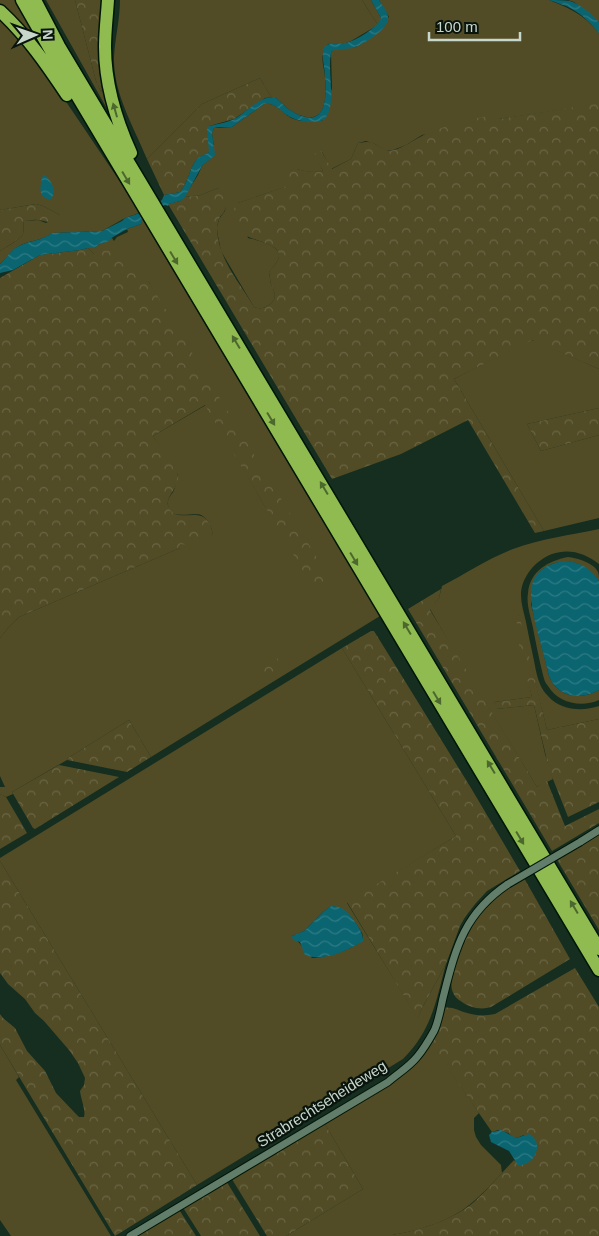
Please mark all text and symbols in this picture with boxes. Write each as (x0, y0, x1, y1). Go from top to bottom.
north arrow (10, 10, 60, 60)
scale bar (429, 10, 520, 42)
text: 100 m (436, 18, 478, 35)
text: N (40, 29, 56, 40)
one-way arrow (110, 102, 118, 117)
one-way arrow (122, 171, 131, 184)
one-way arrow (169, 251, 178, 264)
one-way arrow (232, 335, 241, 348)
one-way arrow (266, 413, 275, 426)
one-way arrow (319, 482, 328, 495)
one-way arrow (350, 552, 359, 565)
one-way arrow (403, 621, 412, 634)
one-way arrow (433, 692, 442, 705)
one-way arrow (486, 761, 495, 774)
one-way arrow (516, 831, 525, 844)
one-way arrow (570, 899, 578, 914)
street label: Strabrechtseheideweg (254, 1057, 390, 1150)

